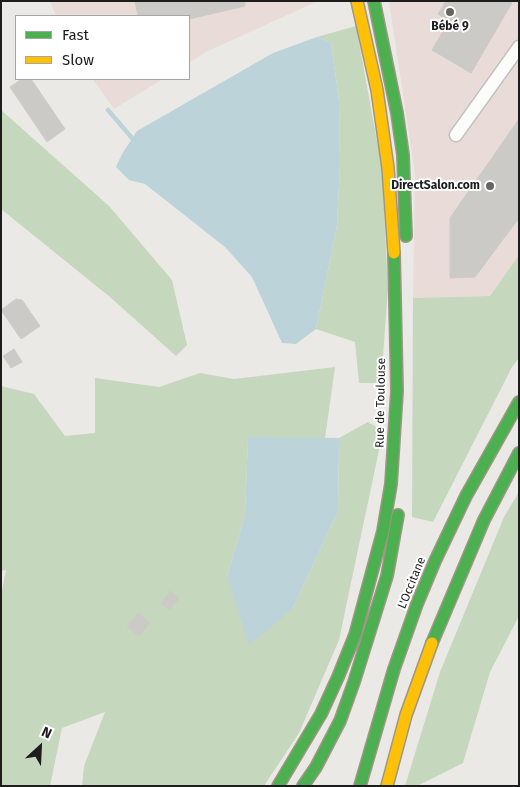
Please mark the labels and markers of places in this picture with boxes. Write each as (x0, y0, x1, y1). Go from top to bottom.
marker: Bébé 9 (444, 6, 456, 18)
place label: Bébé 9 (431, 20, 469, 34)
place label: DirectSalon.com (391, 179, 480, 193)
marker: DirectSalon.com (484, 180, 496, 192)

